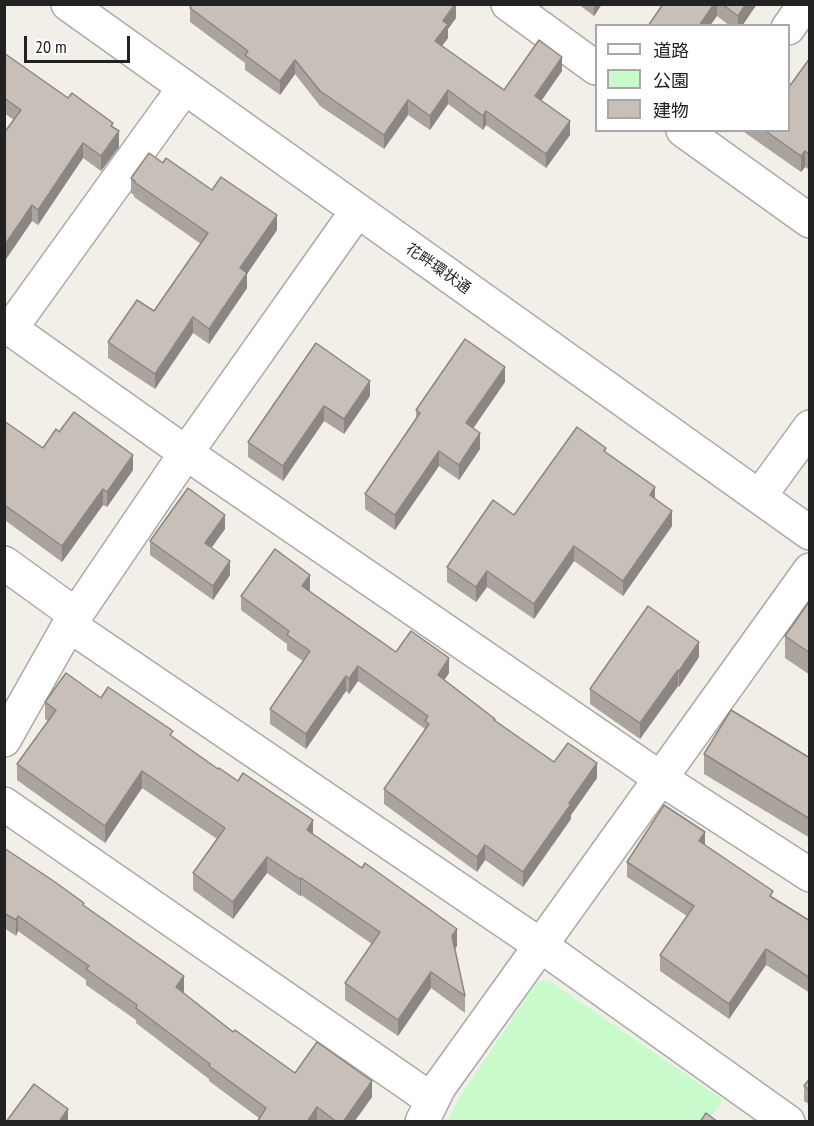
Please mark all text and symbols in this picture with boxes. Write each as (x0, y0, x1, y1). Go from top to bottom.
scale bar (27, 24, 134, 62)
legend (595, 24, 790, 132)
text: 20 m (35, 35, 67, 58)
text: 道路 (653, 39, 689, 62)
text: 公園 (653, 69, 689, 92)
text: 建物 (653, 99, 689, 122)
street label: 花畔環状通 (402, 240, 474, 298)

